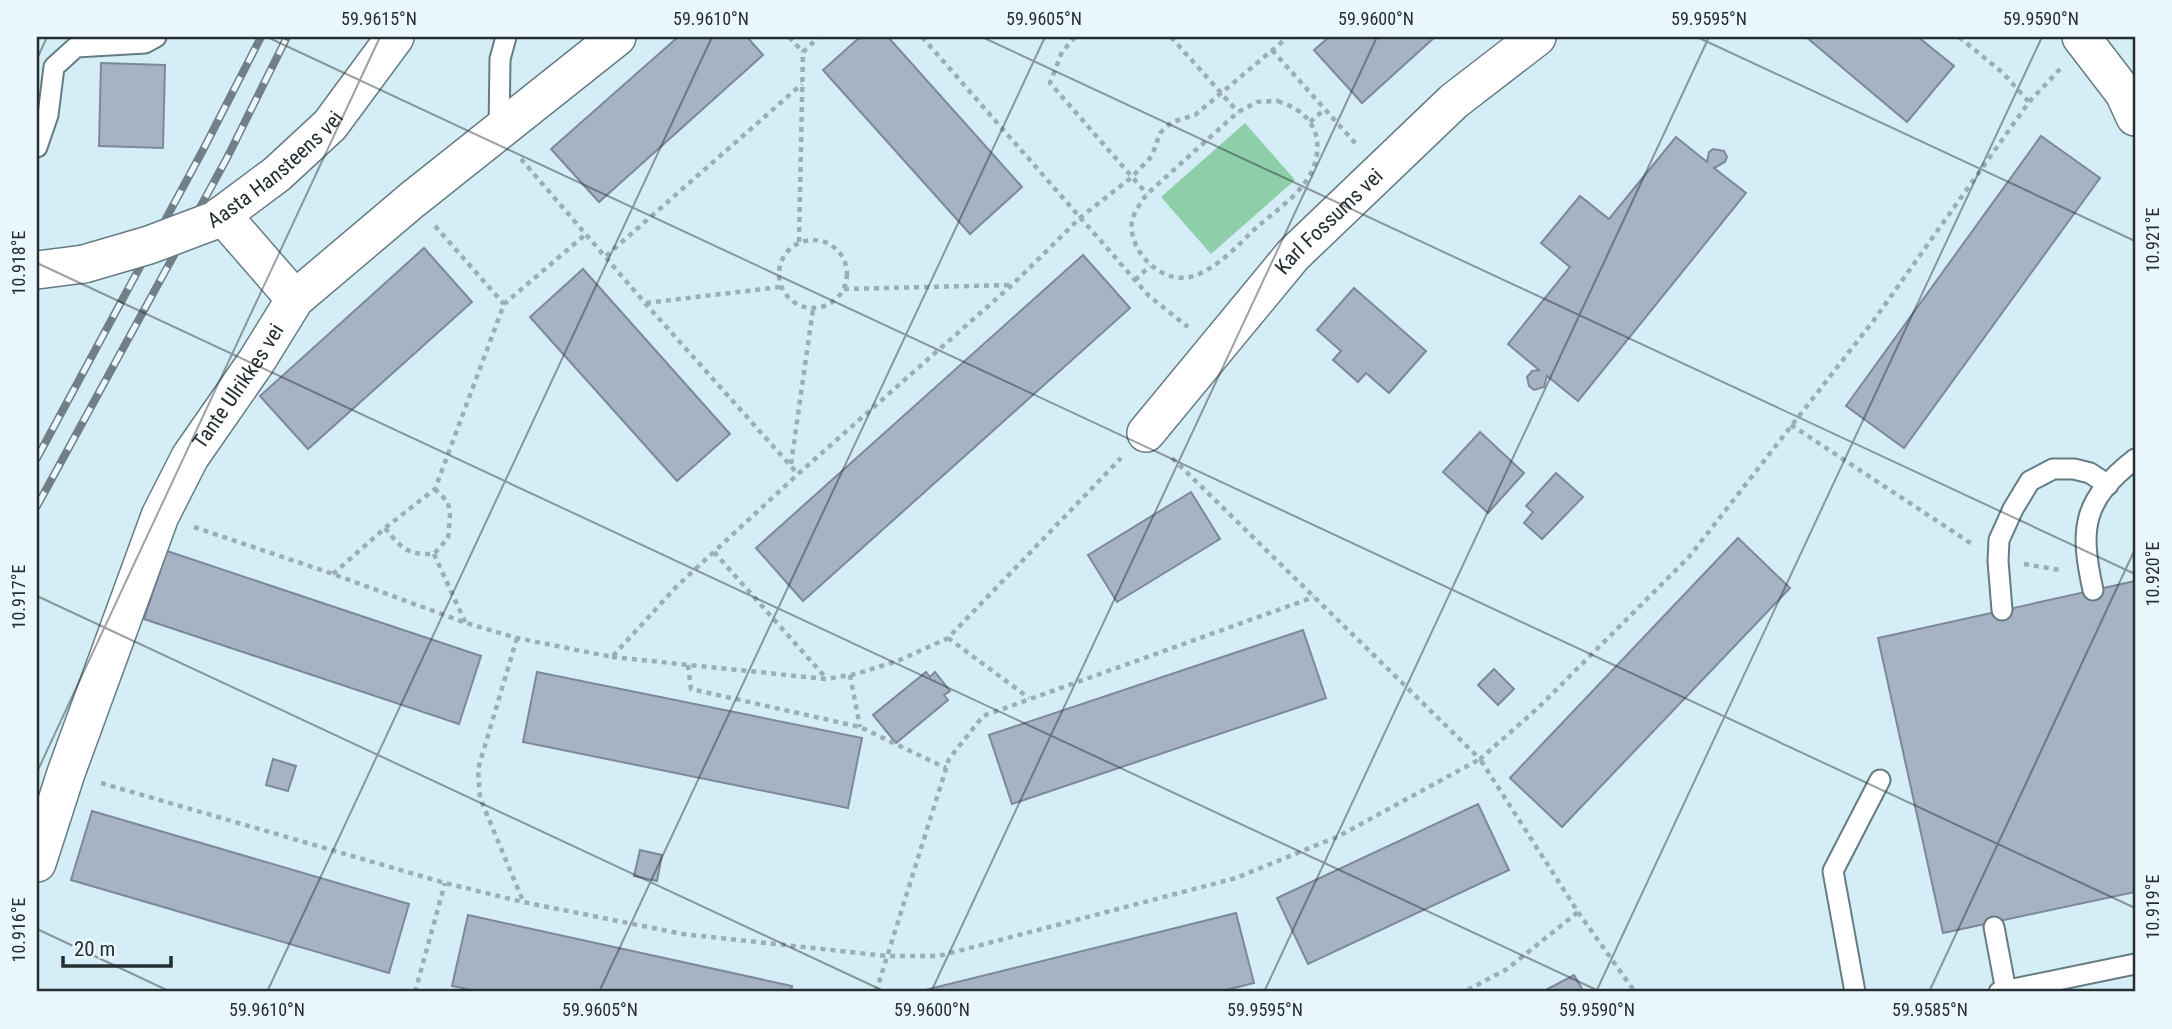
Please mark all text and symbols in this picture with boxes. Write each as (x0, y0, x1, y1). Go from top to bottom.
text: 59.9615°N (341, 8, 417, 29)
text: 59.9610°N (673, 8, 749, 29)
text: 59.9605°N (1006, 8, 1082, 29)
text: 59.9600°N (1338, 8, 1414, 29)
text: 59.9595°N (1671, 8, 1747, 29)
text: 59.9590°N (2003, 8, 2079, 29)
street label: Aasta Hansteens vei (203, 106, 348, 233)
street label: Karl Fossums vei (1270, 164, 1388, 279)
text: 10.921°E (2142, 208, 2163, 272)
text: 10.918°E (8, 231, 29, 295)
street label: Tante Ulrikkes vei (188, 319, 289, 453)
text: 10.920°E (2142, 542, 2163, 606)
text: 10.917°E (8, 565, 29, 629)
text: 10.919°E (2142, 875, 2163, 939)
text: 10.916°E (8, 898, 29, 962)
scale bar (63, 924, 172, 968)
text: 20 m (74, 937, 115, 961)
text: 59.9610°N (229, 999, 305, 1020)
text: 59.9605°N (562, 999, 638, 1020)
text: 59.9600°N (894, 999, 970, 1020)
text: 59.9595°N (1227, 999, 1303, 1020)
text: 59.9590°N (1559, 999, 1635, 1020)
text: 59.9585°N (1892, 999, 1968, 1020)

